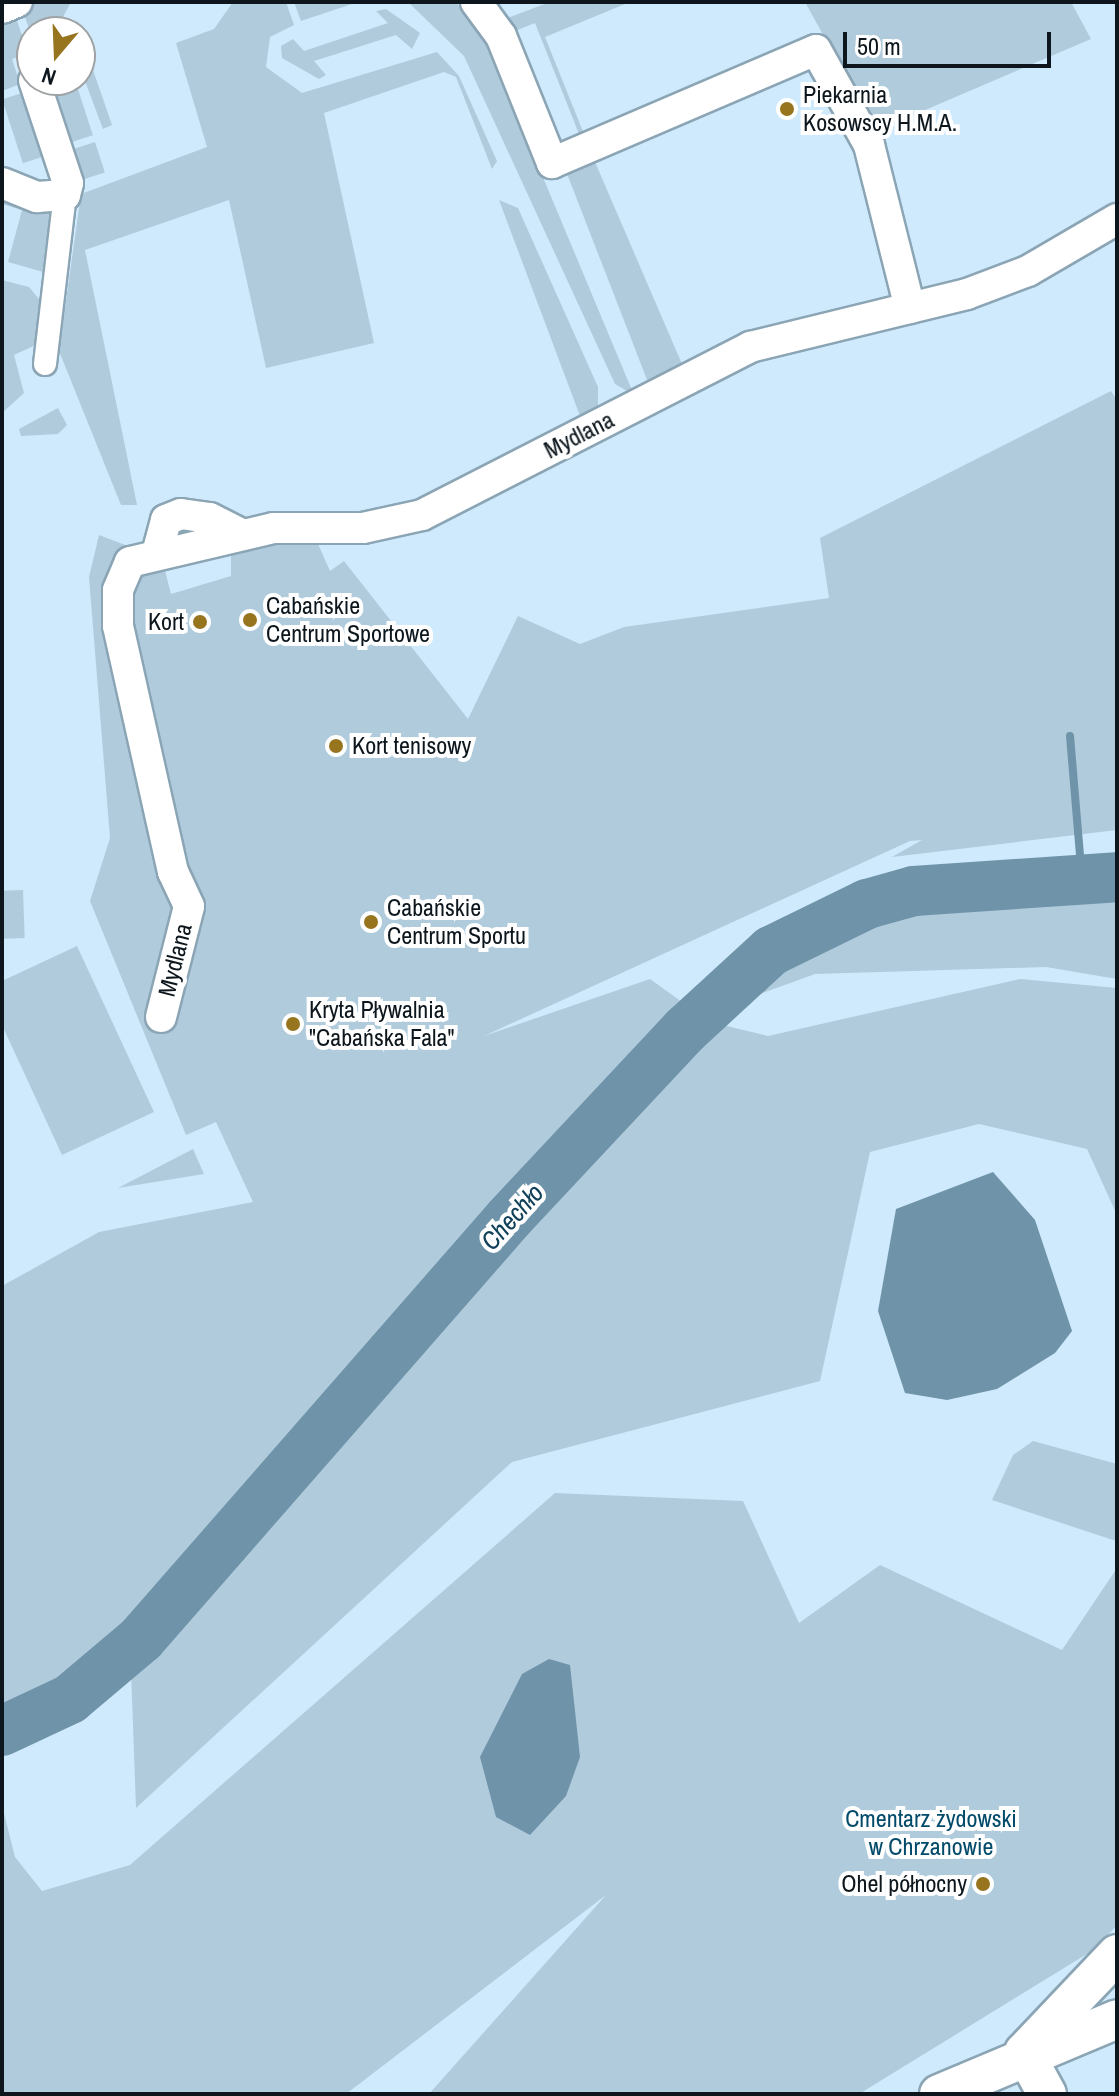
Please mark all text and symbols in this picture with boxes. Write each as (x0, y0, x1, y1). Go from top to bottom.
north arrow (16, 16, 96, 96)
scale bar (847, 16, 1055, 66)
text: 50 m (857, 30, 901, 62)
text: N (38, 60, 60, 93)
place label: Piekarnia Kosowscy H.M.A. (803, 81, 957, 137)
marker: Piekarnia Kosowscy H.M.A. (778, 100, 796, 118)
street label: Mydlana (539, 405, 619, 465)
place label: Cabańskie Centrum Sportowe (266, 592, 430, 648)
place label: Kort (148, 608, 184, 636)
marker: Cabańskie Centrum Sportowe (241, 611, 259, 629)
marker: Kort (191, 613, 209, 631)
place label: Kort tenisowy (352, 732, 471, 760)
marker: Kort tenisowy (327, 737, 345, 755)
place label: Cabańskie Centrum Sportu (387, 894, 526, 950)
marker: Cabańskie Centrum Sportu (362, 913, 380, 931)
street label: Mydlana (152, 920, 198, 1000)
place label: Kryta Pływalnia "Cabańska Fala" (309, 996, 454, 1052)
marker: Kryta Pływalnia "Cabańska Fala" (284, 1015, 302, 1033)
water label: Chechło (474, 1178, 550, 1256)
park label: Cmentarz żydowski w Chrzanowie (845, 1805, 1017, 1861)
place label: Ohel północny (841, 1870, 967, 1898)
marker: Ohel północny (974, 1875, 992, 1893)

